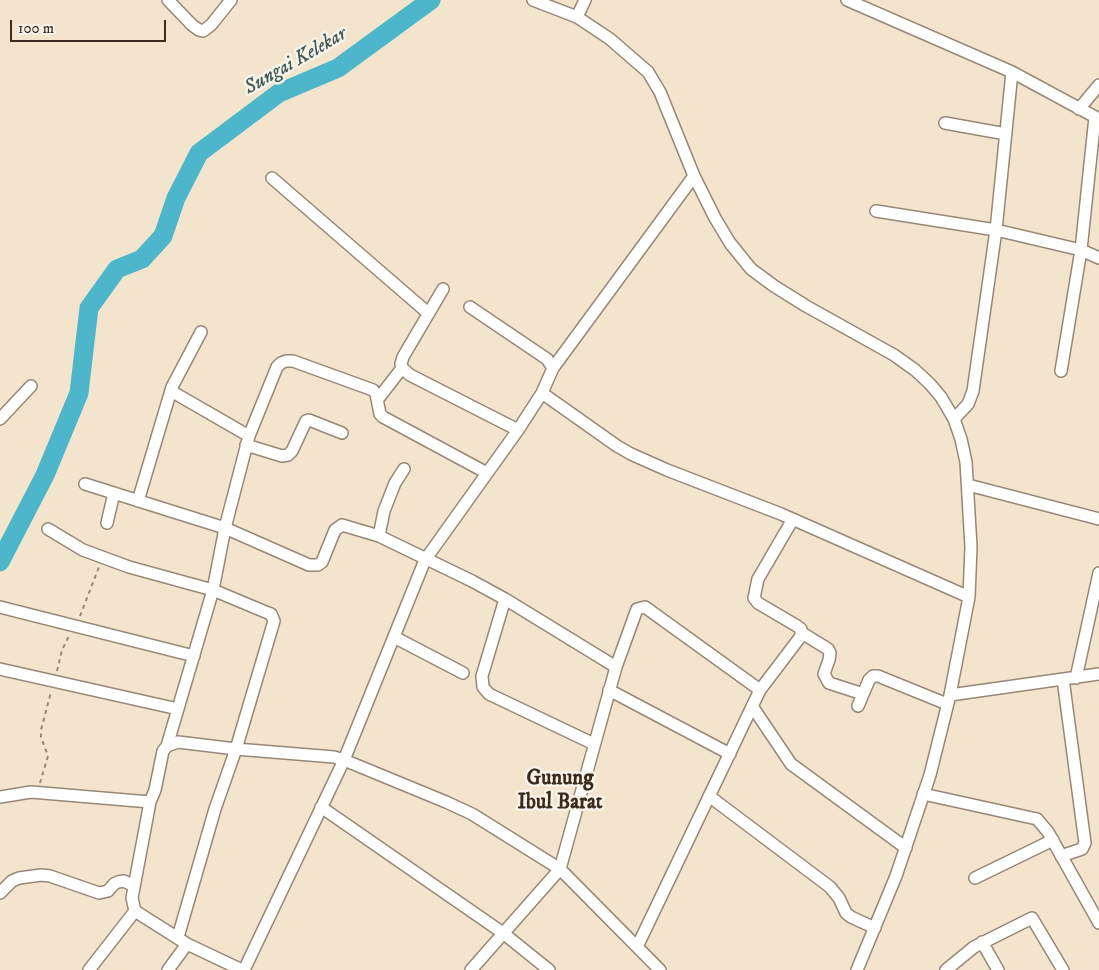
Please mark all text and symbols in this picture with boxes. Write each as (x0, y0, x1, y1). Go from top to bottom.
scale bar (12, 10, 169, 42)
text: 100 m (18, 19, 54, 38)
water label: Sungai Kelekar (240, 23, 352, 101)
district label: Gunung Ibul Barat (517, 767, 603, 817)

